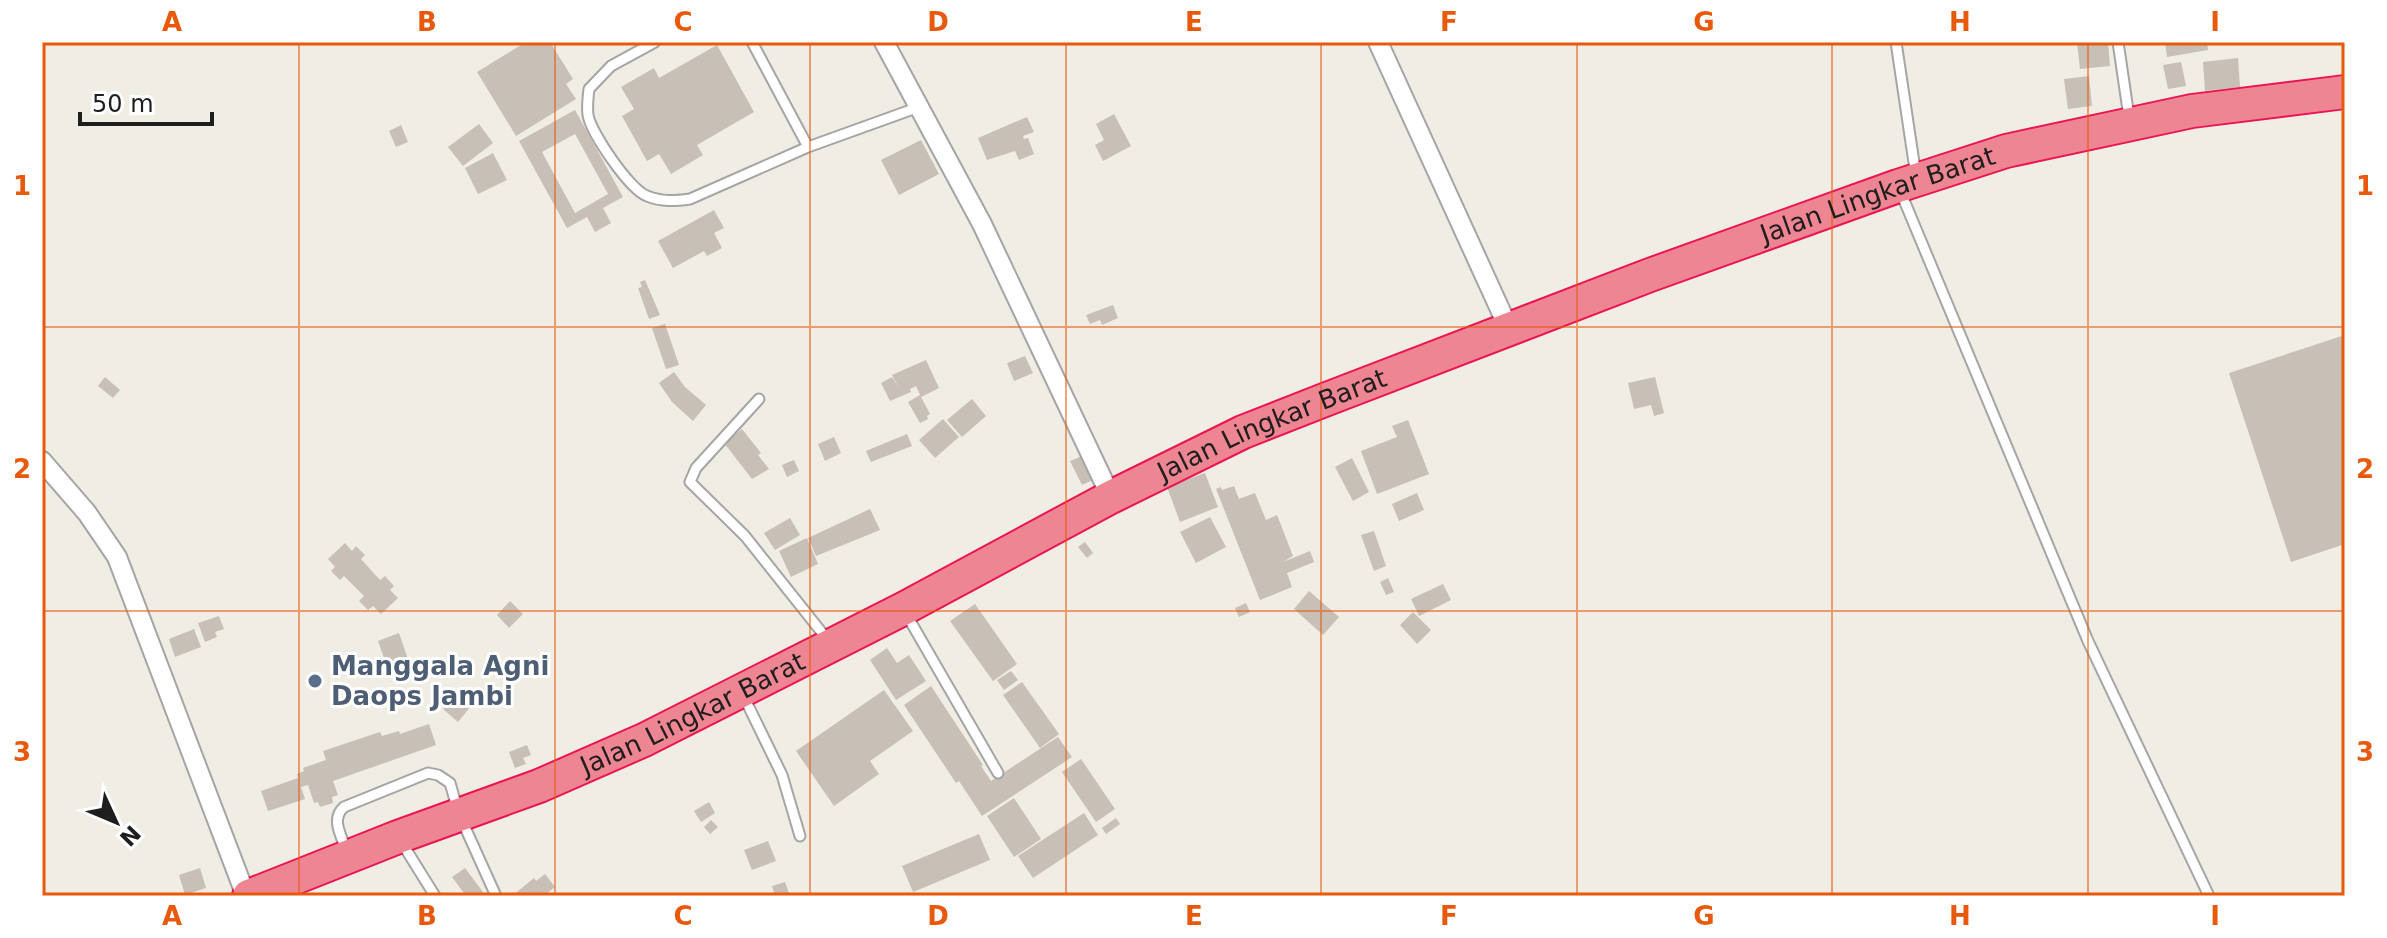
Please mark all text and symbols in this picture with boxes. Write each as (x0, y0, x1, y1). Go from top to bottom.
text: A (162, 7, 182, 37)
text: B (417, 7, 437, 37)
text: C (673, 7, 693, 37)
text: D (927, 7, 949, 37)
text: E (1185, 7, 1203, 37)
text: F (1440, 7, 1458, 37)
text: G (1693, 7, 1715, 37)
text: H (1949, 7, 1971, 37)
text: I (2210, 7, 2220, 37)
scale bar (80, 76, 212, 126)
text: 50 m (92, 90, 154, 118)
street label: Jalan Lingkar Barat (1754, 141, 1999, 250)
text: 1 (13, 171, 31, 201)
text: 1 (2356, 171, 2374, 201)
street label: Jalan Lingkar Barat (1151, 363, 1391, 488)
text: 2 (13, 454, 31, 484)
text: 2 (2356, 454, 2374, 484)
street label: Jalan Lingkar Barat (574, 646, 810, 782)
place label: Manggala Agni Daops Jambi (331, 651, 549, 711)
marker: Manggala Agni Daops Jambi (306, 672, 324, 690)
text: 3 (13, 737, 31, 767)
text: 3 (2356, 737, 2374, 767)
north arrow (76, 782, 156, 862)
text: N (115, 820, 145, 851)
text: A (162, 901, 182, 931)
text: B (417, 901, 437, 931)
text: C (673, 901, 693, 931)
text: D (927, 901, 949, 931)
text: E (1185, 901, 1203, 931)
text: F (1440, 901, 1458, 931)
text: G (1693, 901, 1715, 931)
text: H (1949, 901, 1971, 931)
text: I (2210, 901, 2220, 931)

